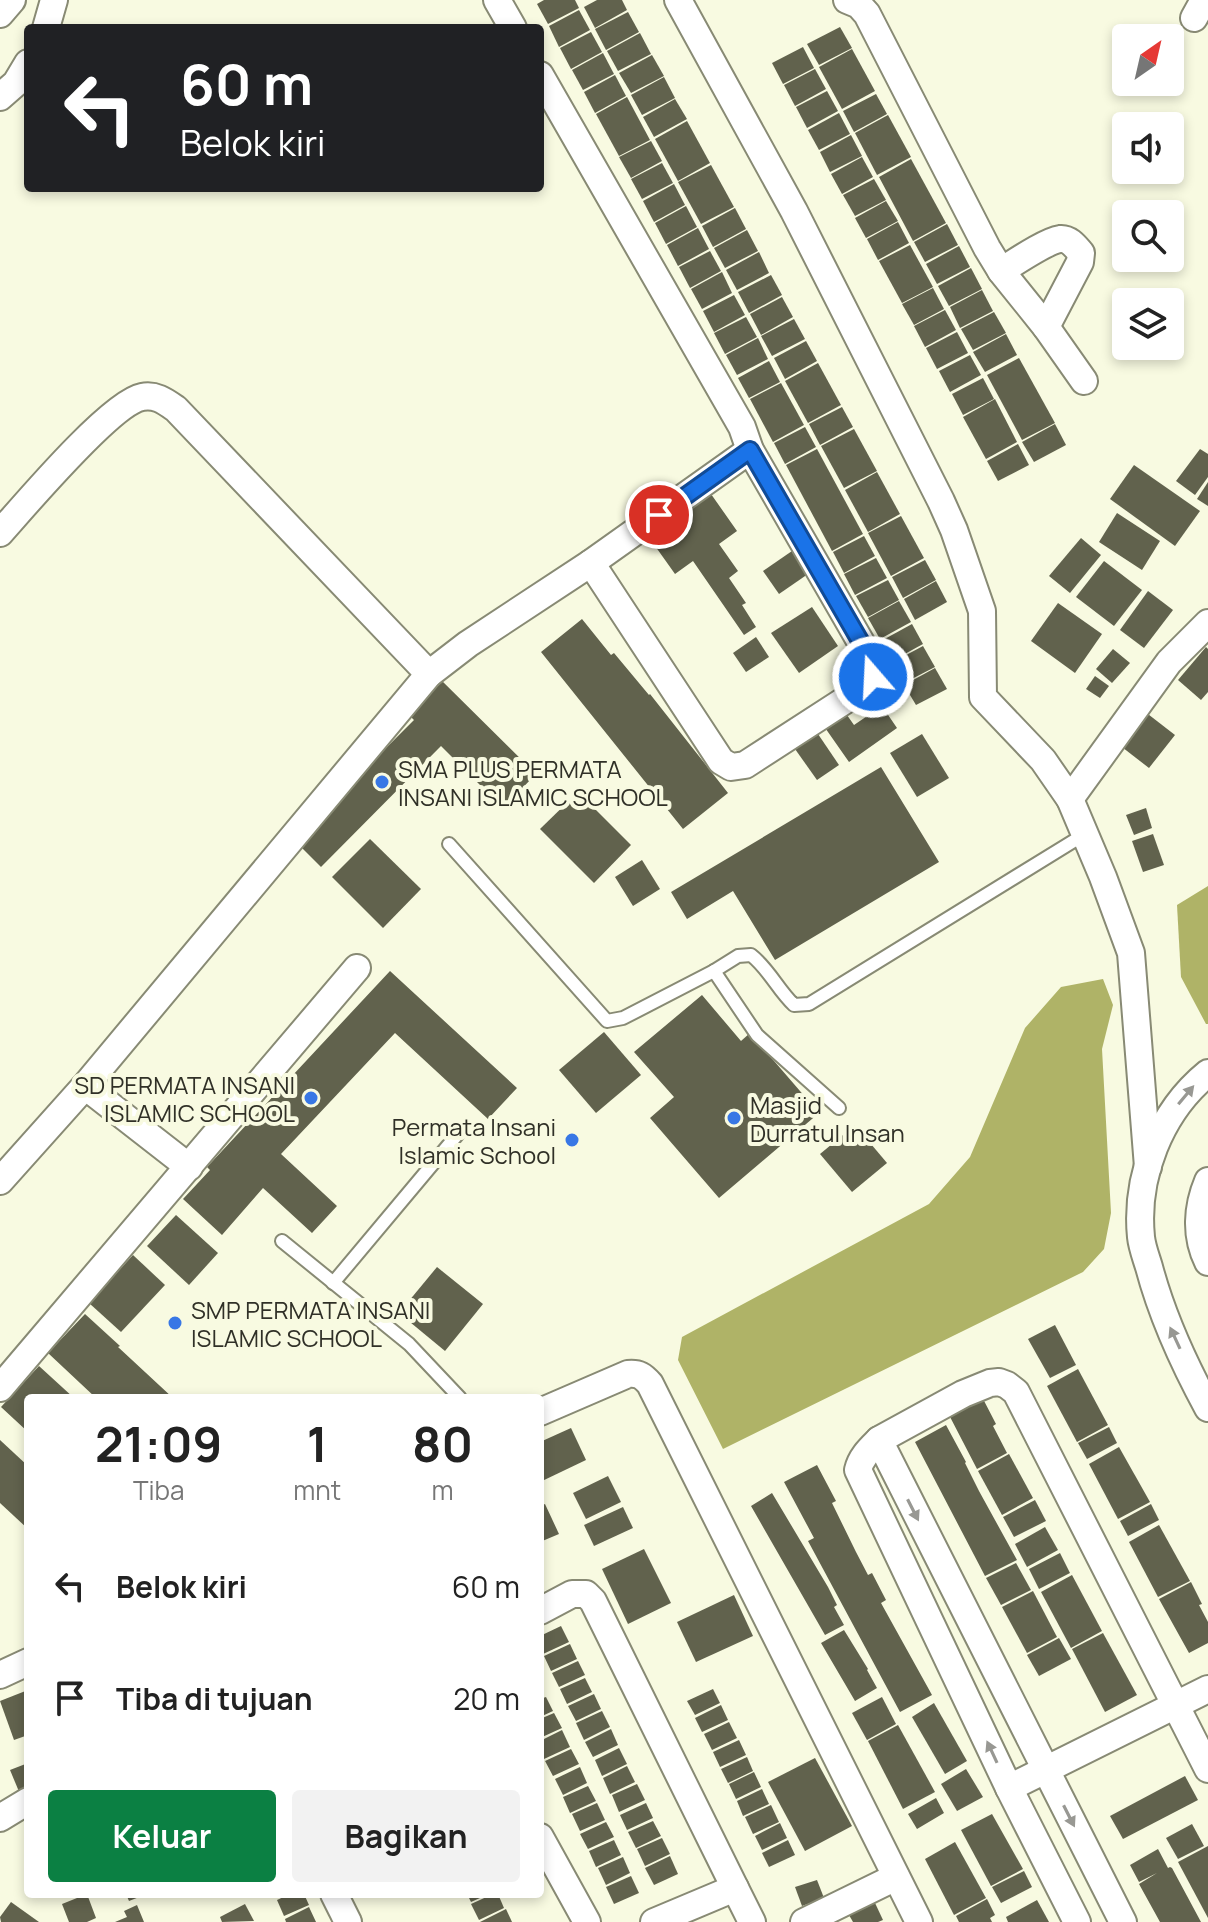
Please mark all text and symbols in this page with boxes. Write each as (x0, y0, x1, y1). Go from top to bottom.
north arrow (1112, 24, 1184, 96)
map controls (1112, 24, 1184, 360)
text: 60 m (180, 45, 313, 122)
icon: left (48, 56, 152, 160)
button: sound (1112, 112, 1184, 184)
text: Belok kiri (180, 118, 326, 167)
button: search (1112, 200, 1184, 272)
button: layers (1112, 288, 1184, 360)
pin (625, 481, 693, 549)
icon: arrive (637, 493, 681, 537)
position arrow (831, 635, 915, 719)
place label: SMA PLUS PERMATA INSANI ISLAMIC SCHOOL (398, 752, 668, 813)
marker: SMA PLUS PERMATA INSANI ISLAMIC SCHOOL (373, 773, 391, 791)
place label: SD PERMATA INSANI ISLAMIC SCHOOL (74, 1068, 295, 1129)
one-way arrow (1177, 1086, 1194, 1106)
place label: Masjid Durratul Insan (750, 1088, 905, 1149)
marker: SD PERMATA INSANI ISLAMIC SCHOOL (302, 1089, 320, 1107)
marker: Masjid Durratul Insan (725, 1109, 743, 1127)
place label: Permata Insani Islamic School (392, 1110, 556, 1171)
marker: Permata Insani Islamic School (563, 1131, 581, 1149)
place label: SMP PERMATA INSANI ISLAMIC SCHOOL (191, 1293, 430, 1354)
marker: SMP PERMATA INSANI ISLAMIC SCHOOL (166, 1314, 184, 1332)
one-way arrow (1168, 1326, 1182, 1350)
text: 21:09 (95, 1411, 222, 1476)
text: 1 (307, 1411, 328, 1476)
text: 80 (412, 1411, 473, 1476)
text: Tiba (133, 1472, 184, 1508)
text: mnt (293, 1472, 341, 1508)
text: m (432, 1472, 454, 1508)
one-way arrow (907, 1498, 920, 1521)
icon: left (48, 1564, 92, 1608)
text: Belok kiri (116, 1566, 247, 1607)
text: 60 m (452, 1566, 520, 1607)
icon: arrive (48, 1676, 92, 1720)
text: Tiba di tujuan (116, 1678, 313, 1719)
text: 20 m (453, 1678, 520, 1719)
one-way arrow (985, 1740, 999, 1764)
button: Keluar (48, 1790, 276, 1882)
button: Bagikan (292, 1790, 520, 1882)
one-way arrow (1062, 1805, 1076, 1828)

